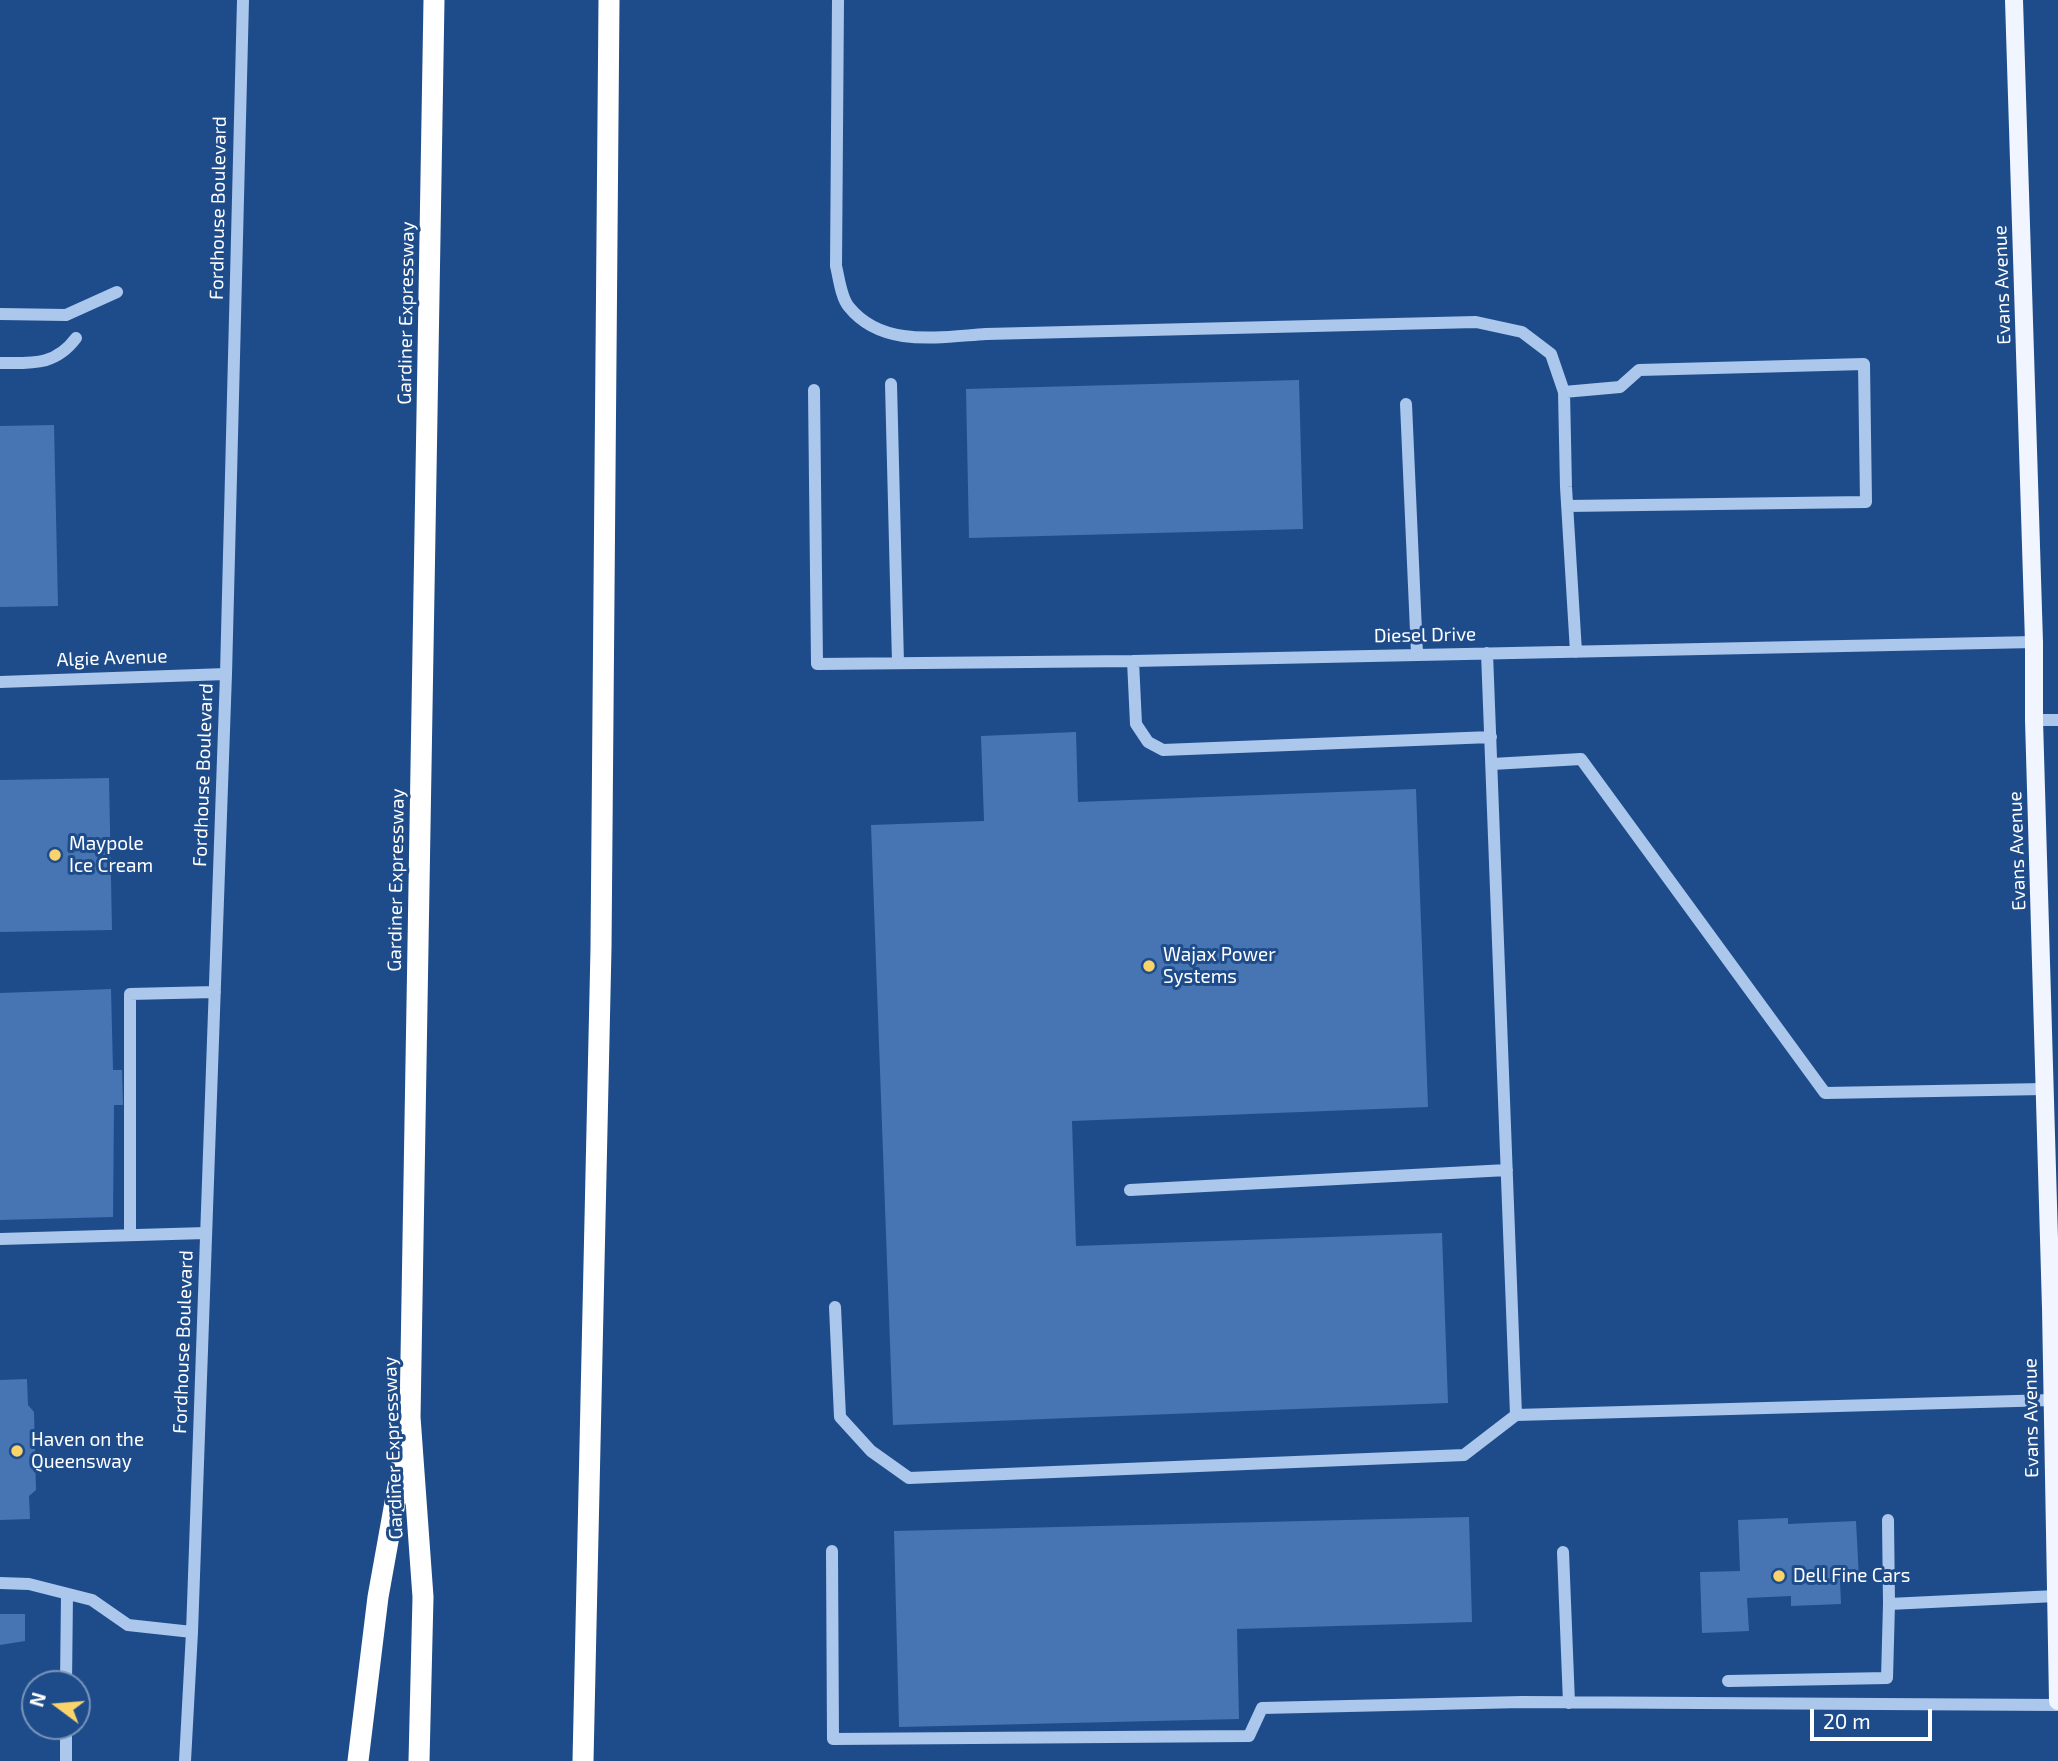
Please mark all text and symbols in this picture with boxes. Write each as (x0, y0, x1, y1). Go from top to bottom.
street label: Fordhouse Boulevard (205, 116, 231, 300)
street label: Gardiner Expressway (393, 221, 419, 405)
street label: Evans Avenue (1989, 225, 2015, 345)
street label: Diesel Drive (1374, 623, 1476, 647)
street label: Algie Avenue (56, 645, 168, 671)
street label: Fordhouse Boulevard (188, 683, 218, 867)
street label: Gardiner Expressway (383, 788, 409, 972)
street label: Evans Avenue (2004, 791, 2030, 911)
place label: Maypole Ice Cream (69, 833, 153, 877)
marker: Maypole Ice Cream (47, 847, 63, 863)
place label: Wajax Power Systems (1163, 944, 1276, 988)
marker: Wajax Power Systems (1141, 958, 1157, 974)
street label: Fordhouse Boulevard (168, 1250, 198, 1434)
street label: Gardiner Expressway (378, 1356, 408, 1540)
street label: Evans Avenue (2019, 1358, 2043, 1478)
place label: Haven on the Queensway (31, 1429, 144, 1473)
marker: Haven on the Queensway (9, 1443, 25, 1459)
place label: Dell Fine Cars (1793, 1565, 1910, 1587)
marker: Dell Fine Cars (1771, 1568, 1787, 1584)
north arrow (21, 1670, 91, 1740)
text: N (24, 1690, 50, 1709)
scale bar (1813, 1694, 1936, 1738)
text: 20 m (1823, 1708, 1871, 1733)

